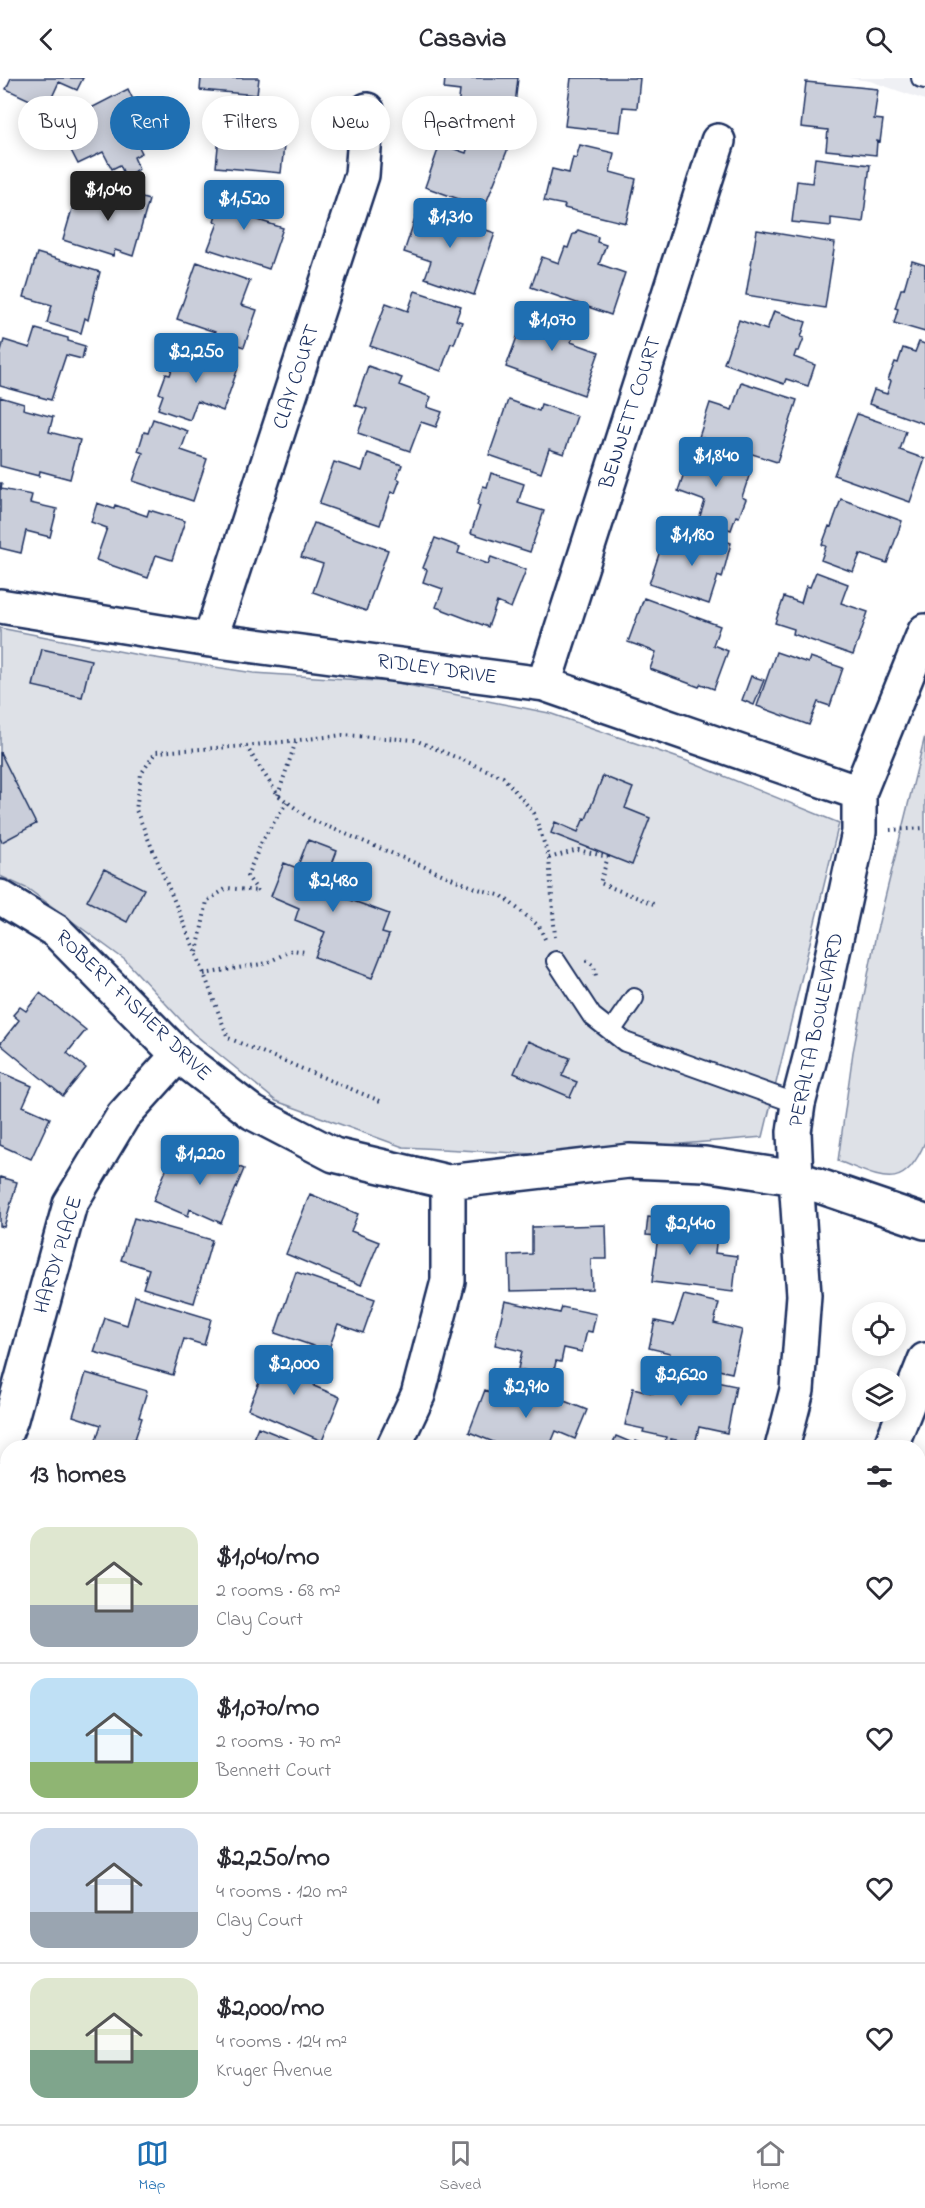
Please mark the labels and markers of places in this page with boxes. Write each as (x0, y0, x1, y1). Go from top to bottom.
pin: $1,040 (59, 171, 157, 222)
pin: $1,520 (195, 180, 293, 231)
pin: $1,310 (401, 198, 499, 249)
pin: $1,070 (503, 301, 601, 352)
pin: $2,250 (147, 333, 245, 384)
pin: $1,840 (667, 437, 765, 488)
pin: $1,180 (643, 516, 741, 567)
pin: $2,480 (284, 862, 382, 913)
pin: $1,220 (151, 1135, 249, 1186)
pin: $2,440 (641, 1205, 739, 1256)
pin: $2,000 (245, 1345, 343, 1396)
pin: $2,620 (632, 1356, 730, 1407)
pin: $2,910 (477, 1368, 575, 1419)

